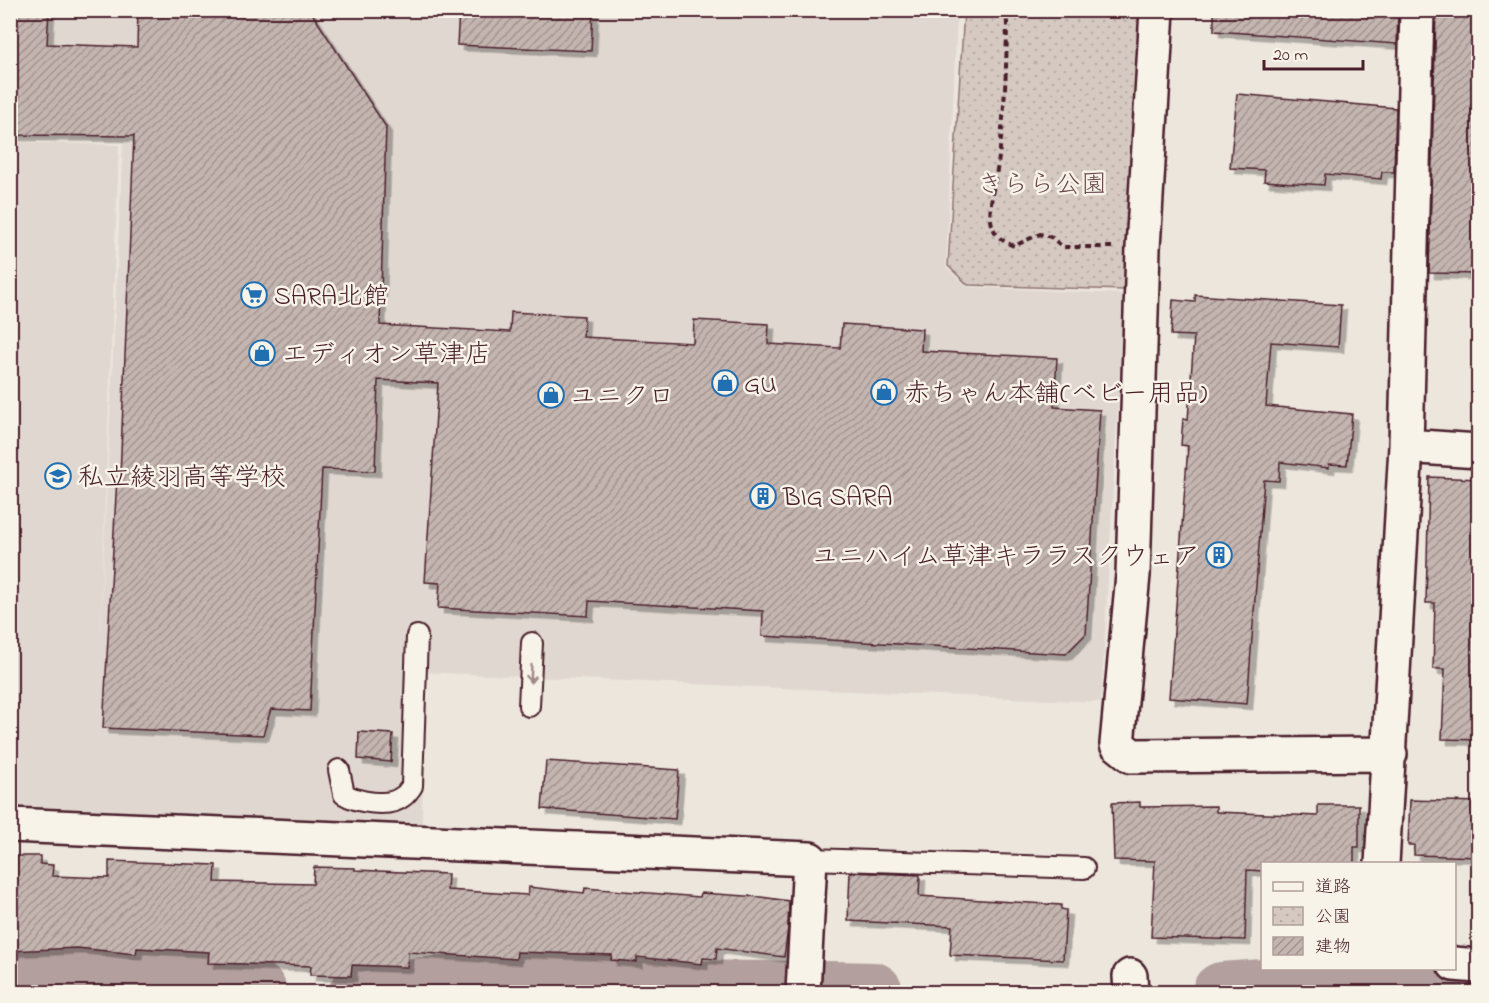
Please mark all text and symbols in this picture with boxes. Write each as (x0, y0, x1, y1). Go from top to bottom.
scale bar (1264, 33, 1363, 71)
text: 20 m (1273, 43, 1308, 69)
park label: きらら公園 (977, 167, 1107, 205)
place label: SARA北館 (274, 279, 389, 317)
supermarket icon: SARA北館 (239, 280, 269, 310)
place label: エディオン草津店 (282, 337, 491, 375)
shop icon: エディオン草津店 (247, 338, 277, 368)
place label: GU (744, 367, 777, 405)
shop icon: GU (710, 368, 740, 398)
place label: 赤ちゃん本舗(ベビー用品) (904, 376, 1208, 414)
shop icon: 赤ちゃん本舗(ベビー用品) (869, 377, 899, 407)
place label: ユニクロ (570, 379, 675, 417)
shop icon: ユニクロ (536, 380, 566, 410)
place label: 私立綾羽高等学校 (78, 460, 286, 498)
school or university icon: 私立綾羽高等学校 (43, 461, 73, 491)
place label: BIG SARA (782, 480, 893, 518)
building icon: BIG SARA (748, 481, 778, 511)
place label: ユニハイム草津キララスクウェア (812, 539, 1200, 577)
building icon: ユニハイム草津キララスクウェア (1204, 540, 1234, 570)
one-way arrow (525, 664, 536, 684)
legend (1261, 862, 1456, 970)
text: 道路 (1315, 875, 1351, 901)
text: 公園 (1315, 905, 1351, 931)
text: 建物 (1315, 935, 1351, 961)

